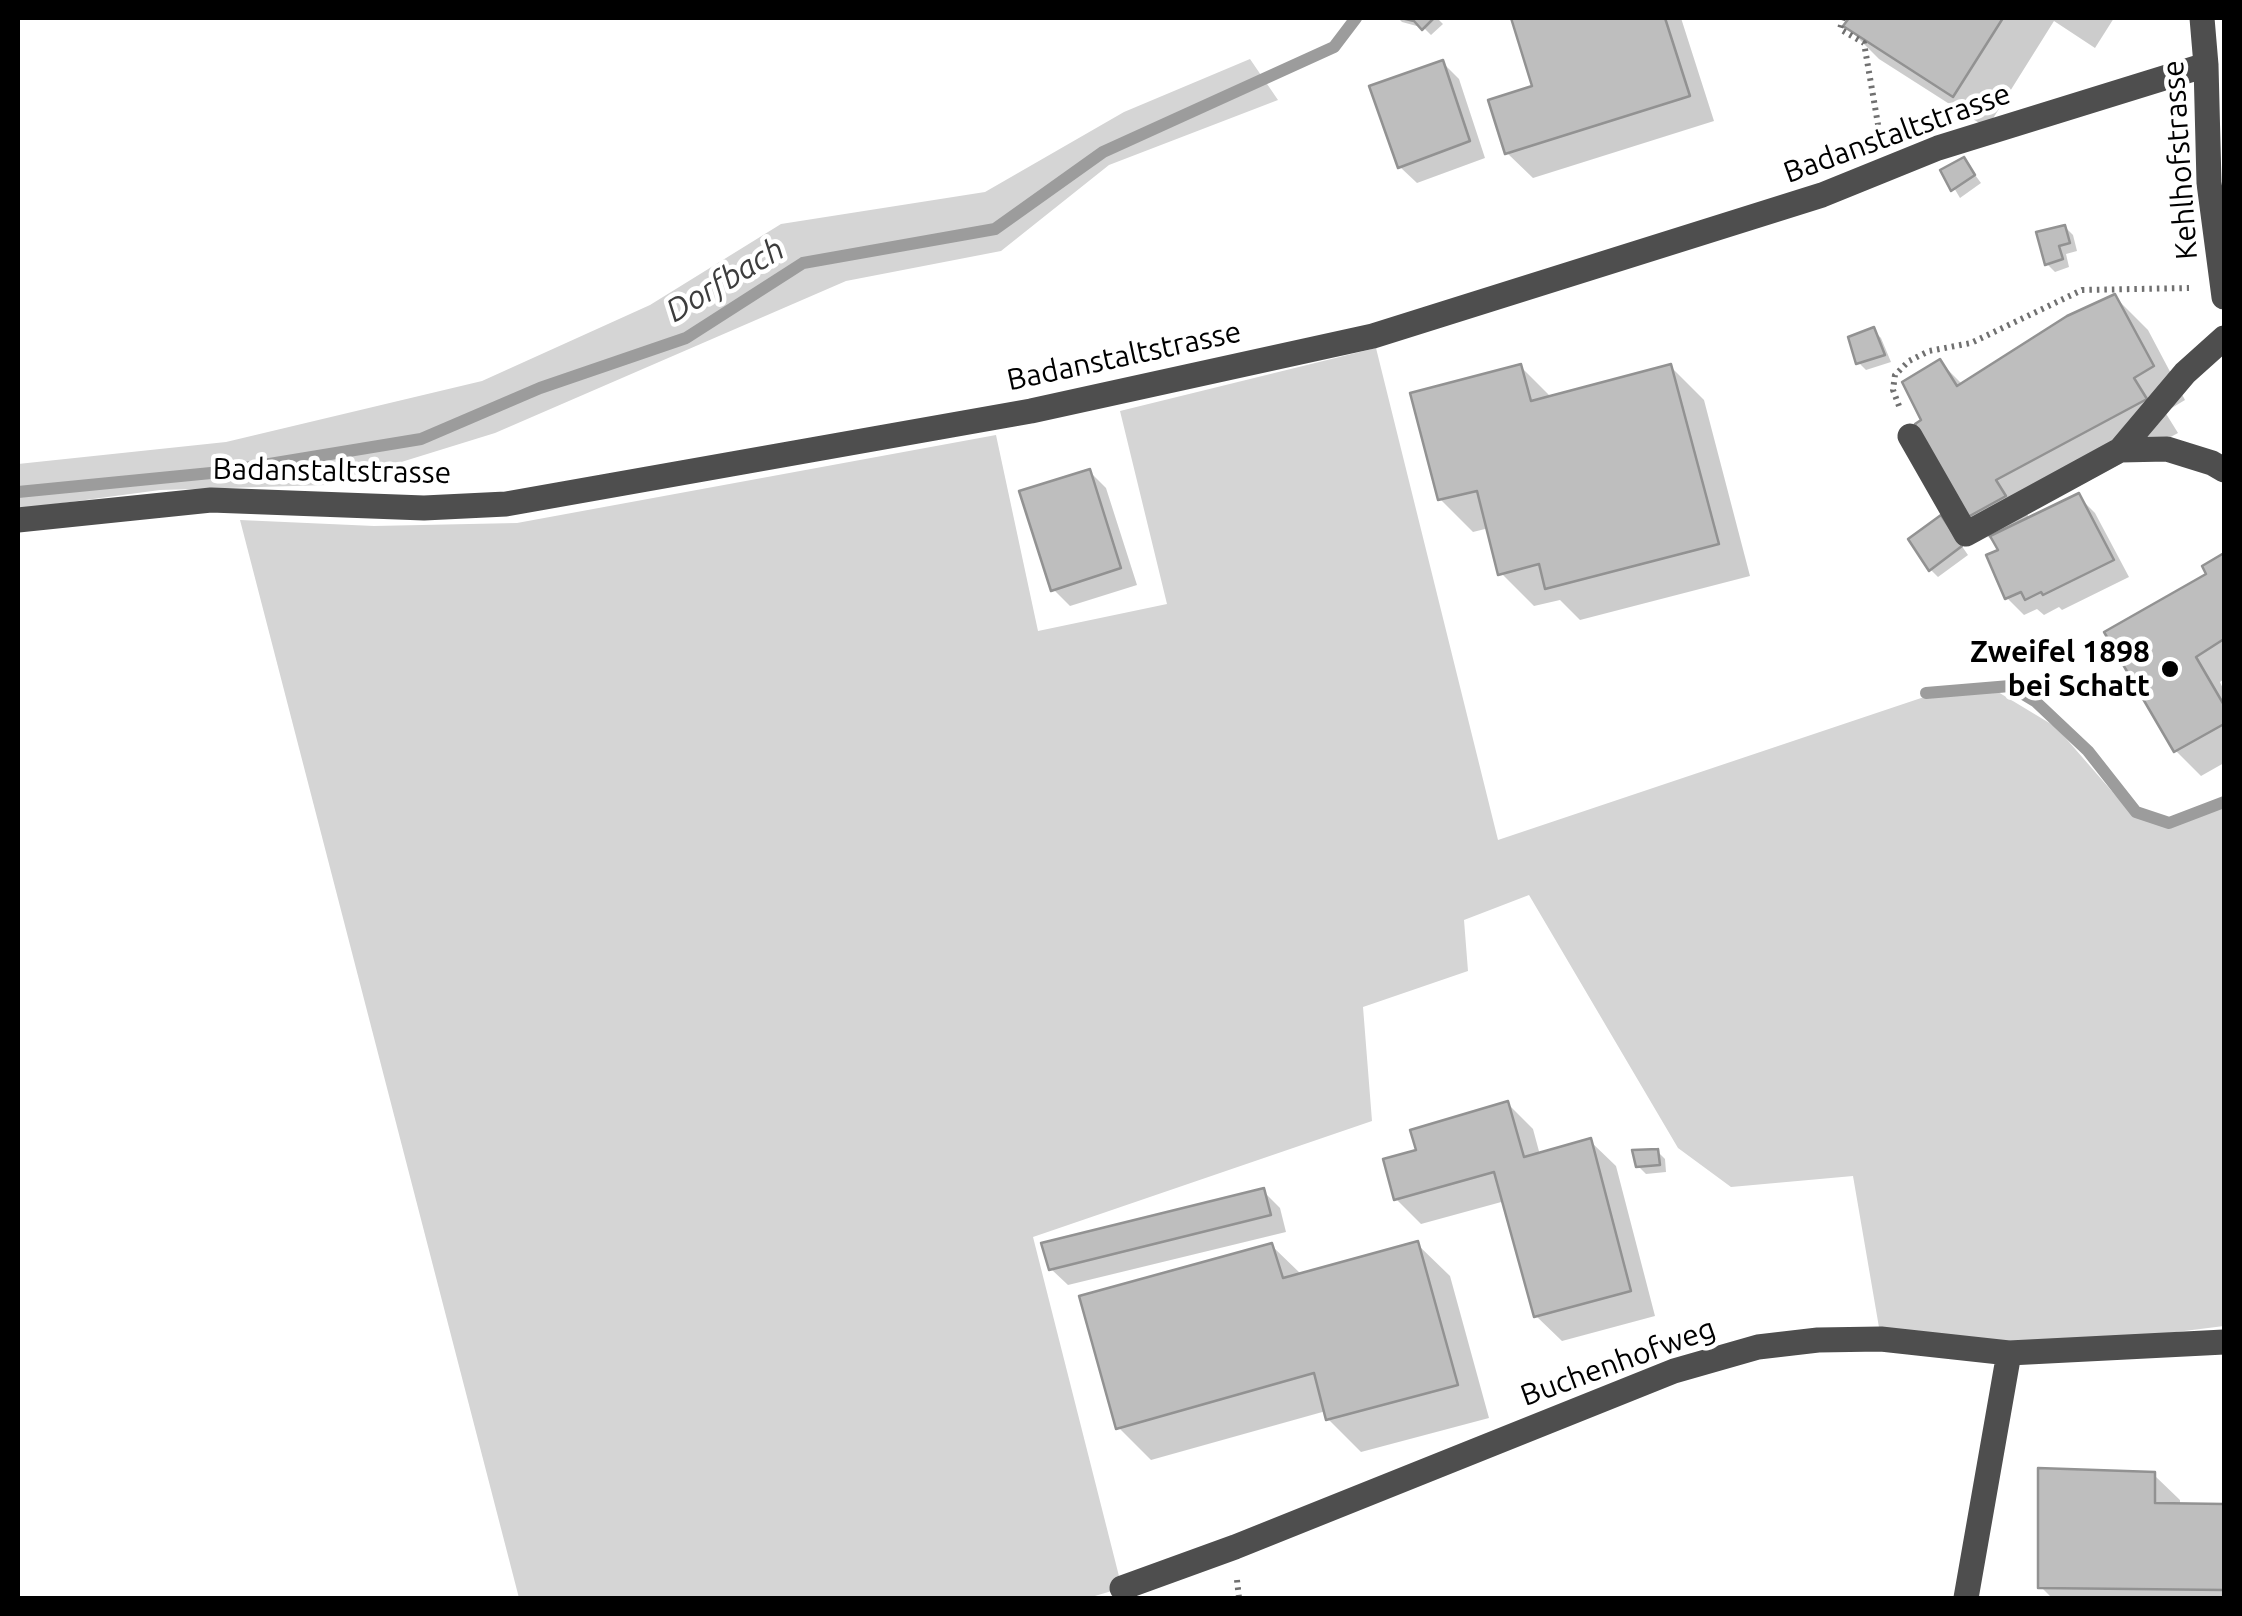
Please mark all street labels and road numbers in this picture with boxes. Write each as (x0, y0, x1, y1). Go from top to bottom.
street label: Kehlhofstrasse (2155, 59, 2205, 261)
street label: Badanstaltstrasse (1779, 75, 2015, 191)
street label: Badanstaltstrasse (1004, 314, 1244, 398)
street label: Badanstaltstrasse (212, 451, 452, 491)
street label: Buchenhofweg (1516, 1310, 1720, 1414)

